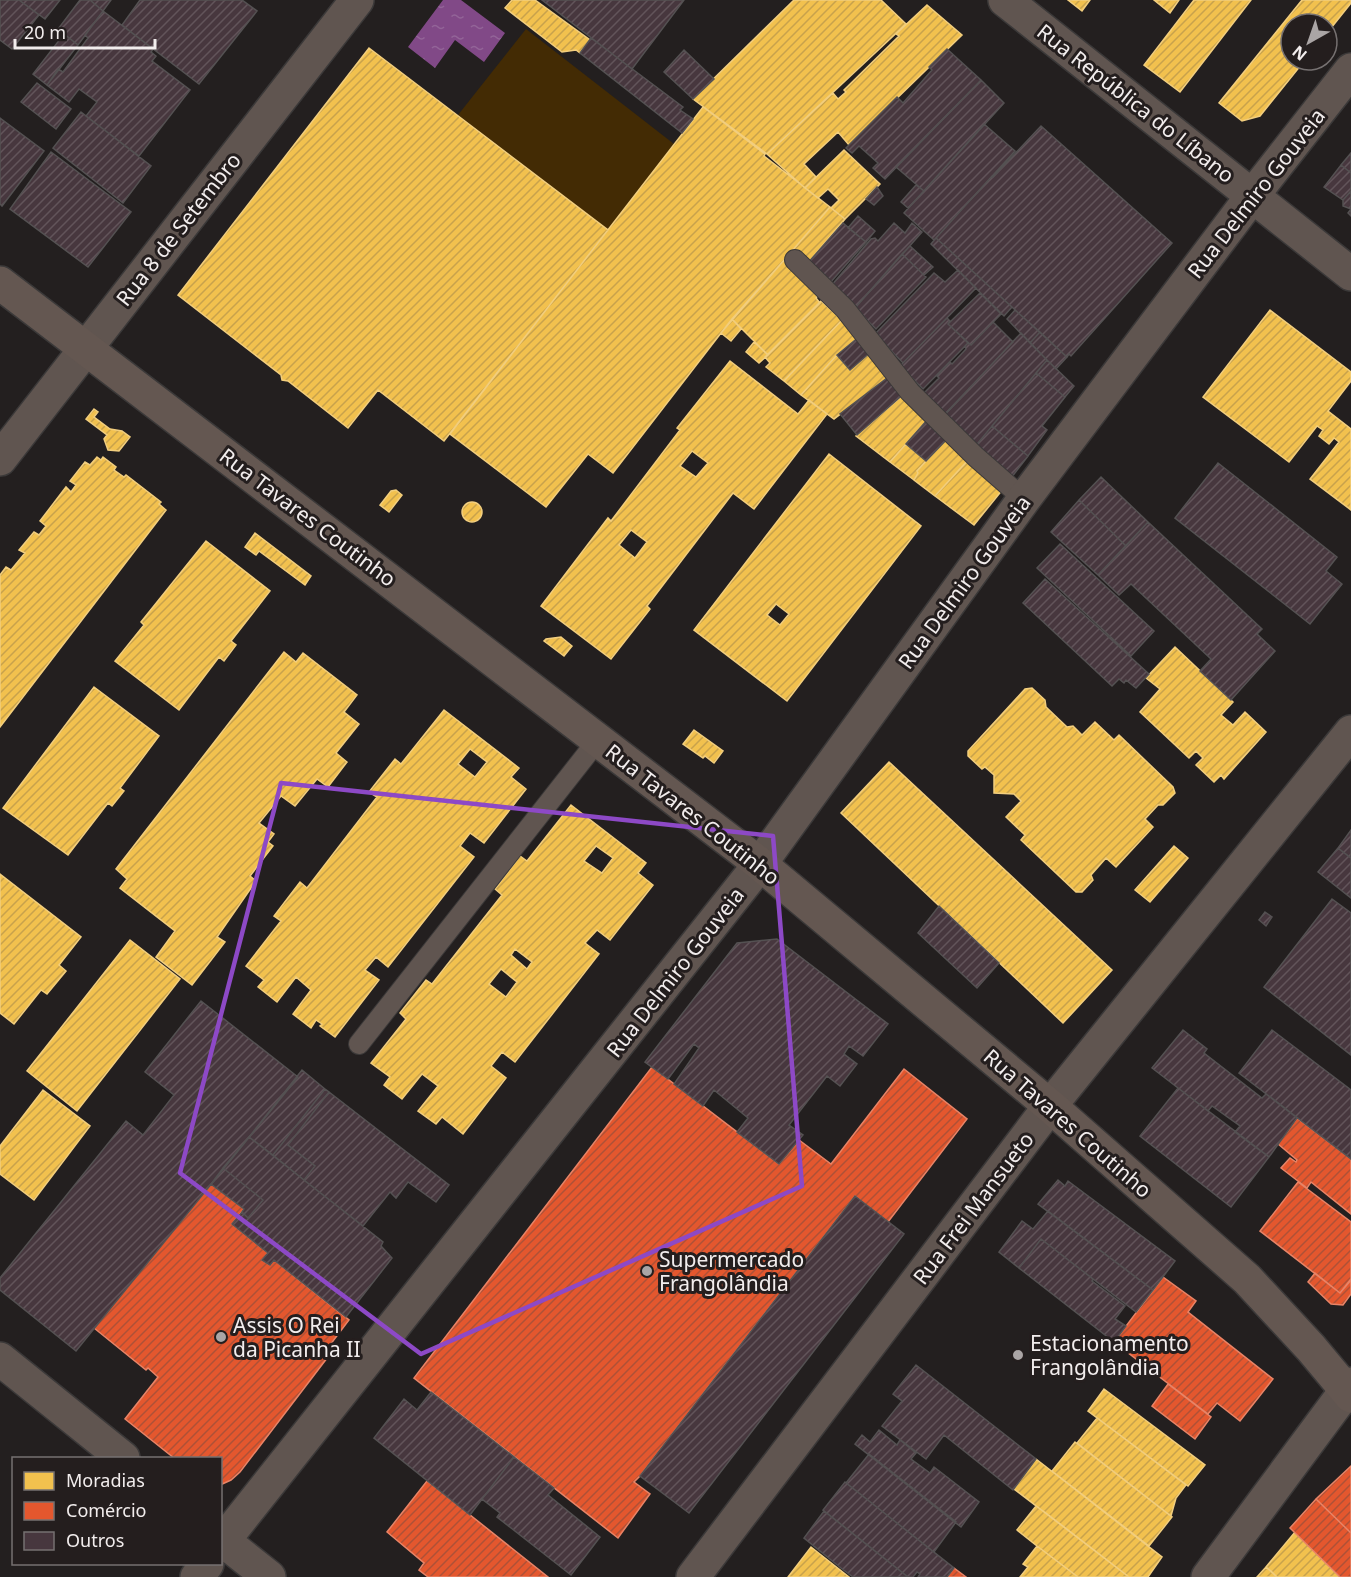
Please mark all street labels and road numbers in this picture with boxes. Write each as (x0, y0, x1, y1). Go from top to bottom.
street label: Rua República do Líbano (1032, 17, 1240, 189)
street label: Rua Delmiro Gouveia (1181, 102, 1331, 284)
street label: Rua 8 de Setembro (109, 147, 247, 311)
street label: Rua Tavares Coutinho (214, 442, 402, 592)
street label: Rua Delmiro Gouveia (892, 490, 1036, 674)
street label: Rua Tavares Coutinho (600, 737, 786, 891)
street label: Rua Delmiro Gouveia (600, 881, 750, 1063)
street label: Rua Tavares Coutinho (978, 1042, 1158, 1204)
street label: Rua Frei Mansueto (906, 1126, 1040, 1290)

